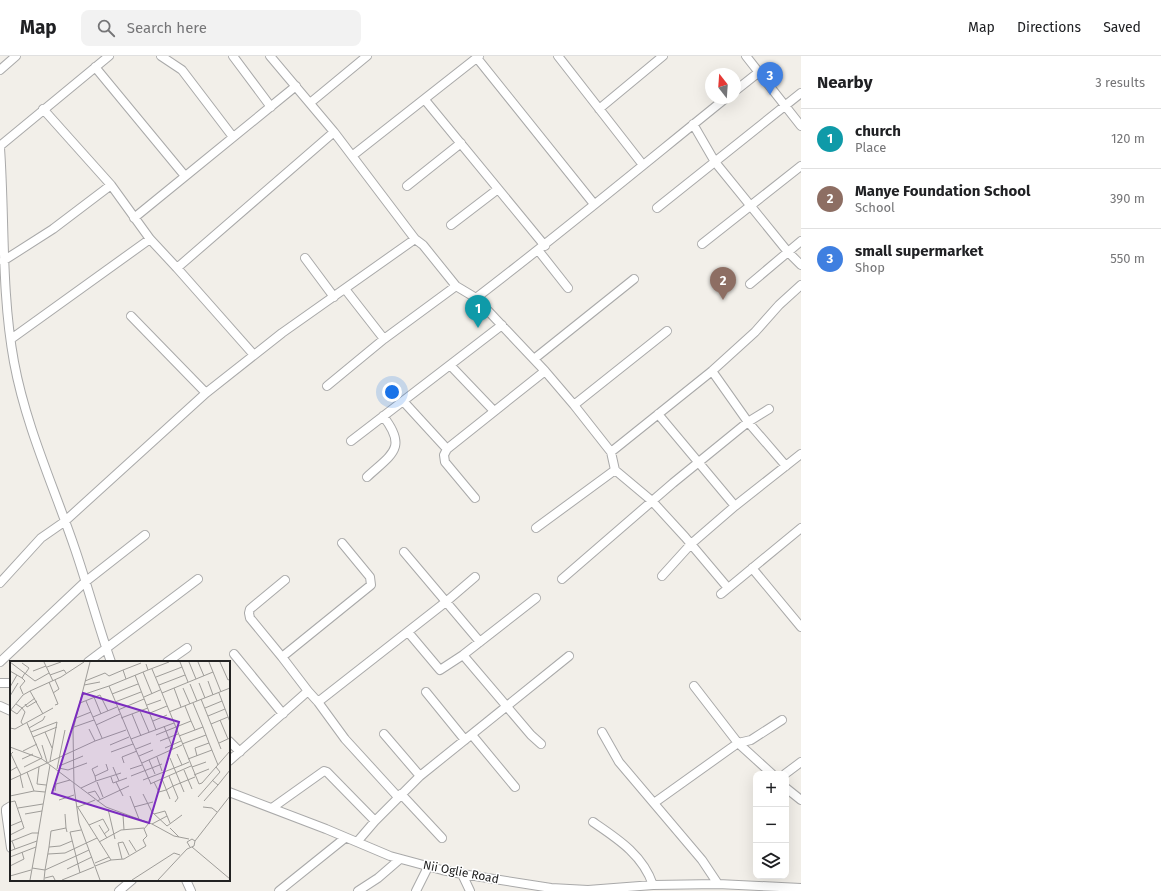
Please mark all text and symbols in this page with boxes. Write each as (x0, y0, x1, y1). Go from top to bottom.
search box (81, 10, 361, 46)
text: Map (20, 16, 57, 39)
icon: search (95, 17, 117, 39)
text: Search here (127, 19, 207, 37)
text: Map (968, 19, 995, 36)
text: Directions (1017, 19, 1081, 36)
text: Saved (1103, 19, 1141, 36)
pin: 3 (757, 62, 783, 95)
north arrow (705, 68, 741, 104)
text: Nearby (817, 72, 872, 93)
text: 3 results (1095, 75, 1145, 90)
text: church (855, 122, 901, 140)
text: 1 (827, 131, 833, 146)
text: 120 m (1111, 131, 1145, 146)
text: Place (855, 140, 886, 155)
text: Manye Foundation School (855, 182, 1030, 200)
text: 2 (827, 191, 833, 206)
text: 390 m (1110, 191, 1145, 206)
text: School (855, 200, 895, 215)
text: small supermarket (855, 242, 984, 260)
text: 3 (827, 251, 833, 266)
text: 550 m (1110, 251, 1145, 266)
text: Shop (855, 260, 885, 275)
pin: 2 (710, 267, 736, 300)
pin: 1 (465, 295, 491, 328)
your location (382, 382, 402, 402)
inset map (10, 661, 230, 881)
map controls (753, 771, 789, 879)
button: + (753, 771, 789, 807)
button: − (753, 807, 789, 843)
button: layers (753, 843, 789, 879)
street label: Nii Oglie Road (422, 858, 500, 886)

